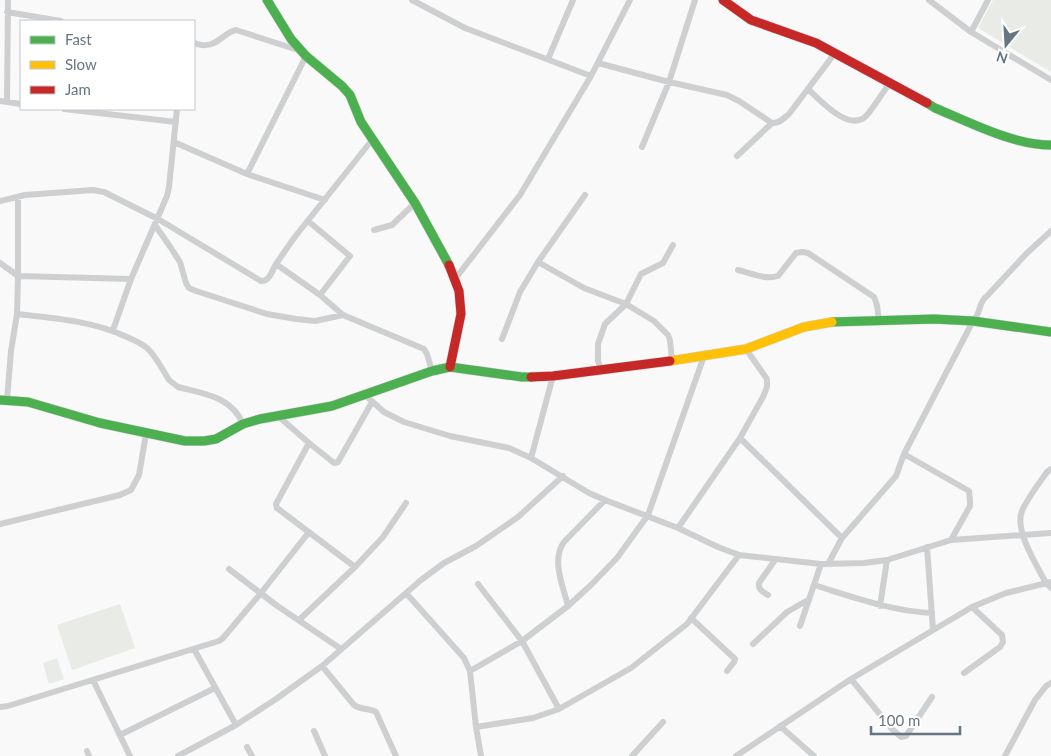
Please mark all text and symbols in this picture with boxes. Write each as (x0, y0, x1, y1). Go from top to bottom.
legend (20, 20, 195, 110)
north arrow (981, 20, 1031, 70)
text: Fast (65, 30, 92, 48)
text: N (994, 48, 1010, 68)
text: Slow (65, 55, 97, 73)
text: Jam (65, 80, 91, 98)
scale bar (871, 704, 960, 736)
text: 100 m (878, 711, 920, 729)

